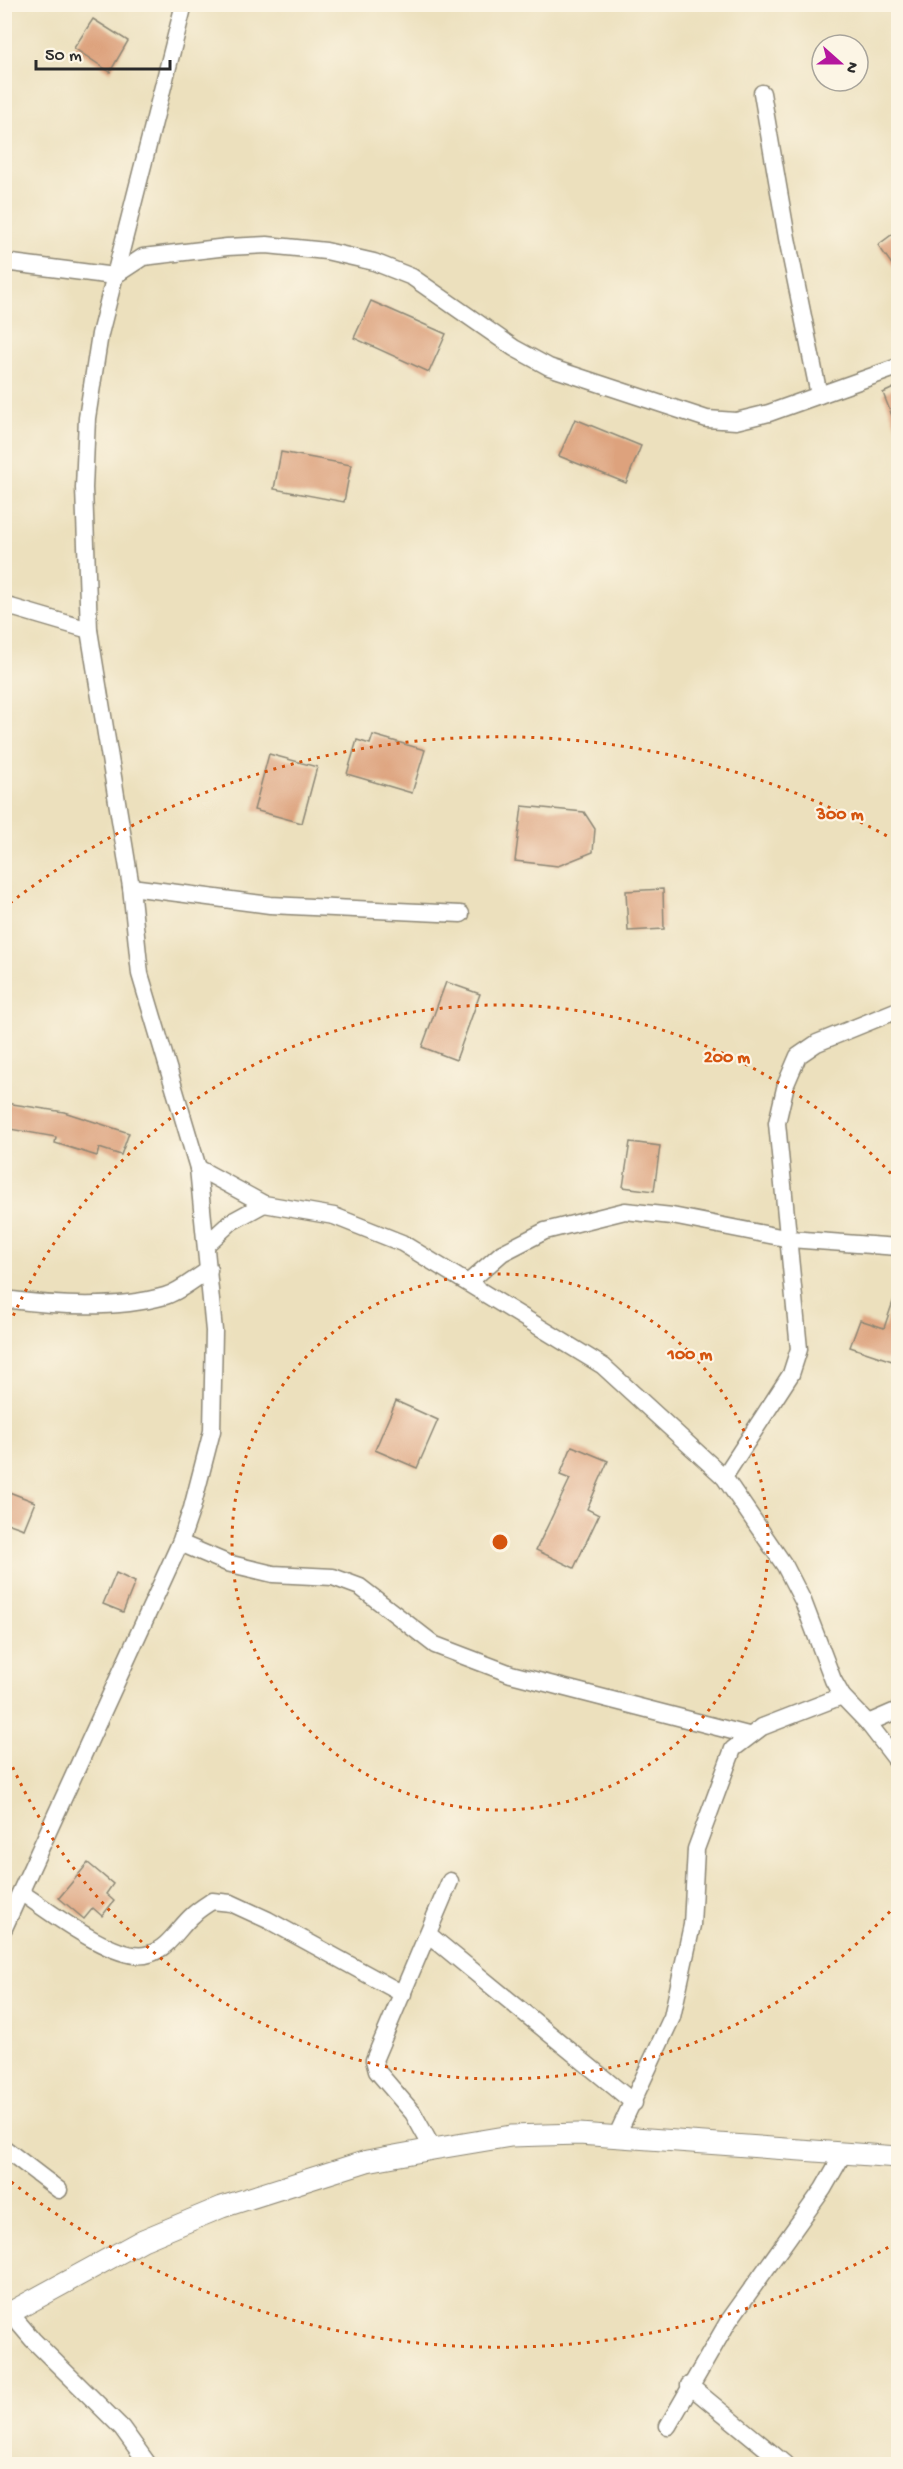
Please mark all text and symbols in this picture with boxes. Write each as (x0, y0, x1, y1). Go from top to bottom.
scale bar (36, 33, 170, 71)
north arrow (810, 33, 870, 93)
text: 50 m (45, 46, 82, 67)
text: N (840, 59, 861, 76)
text: 300 m (816, 805, 864, 826)
text: 200 m (704, 1048, 750, 1069)
text: 100 m (667, 1345, 713, 1366)
centre of rings (490, 1532, 510, 1552)

